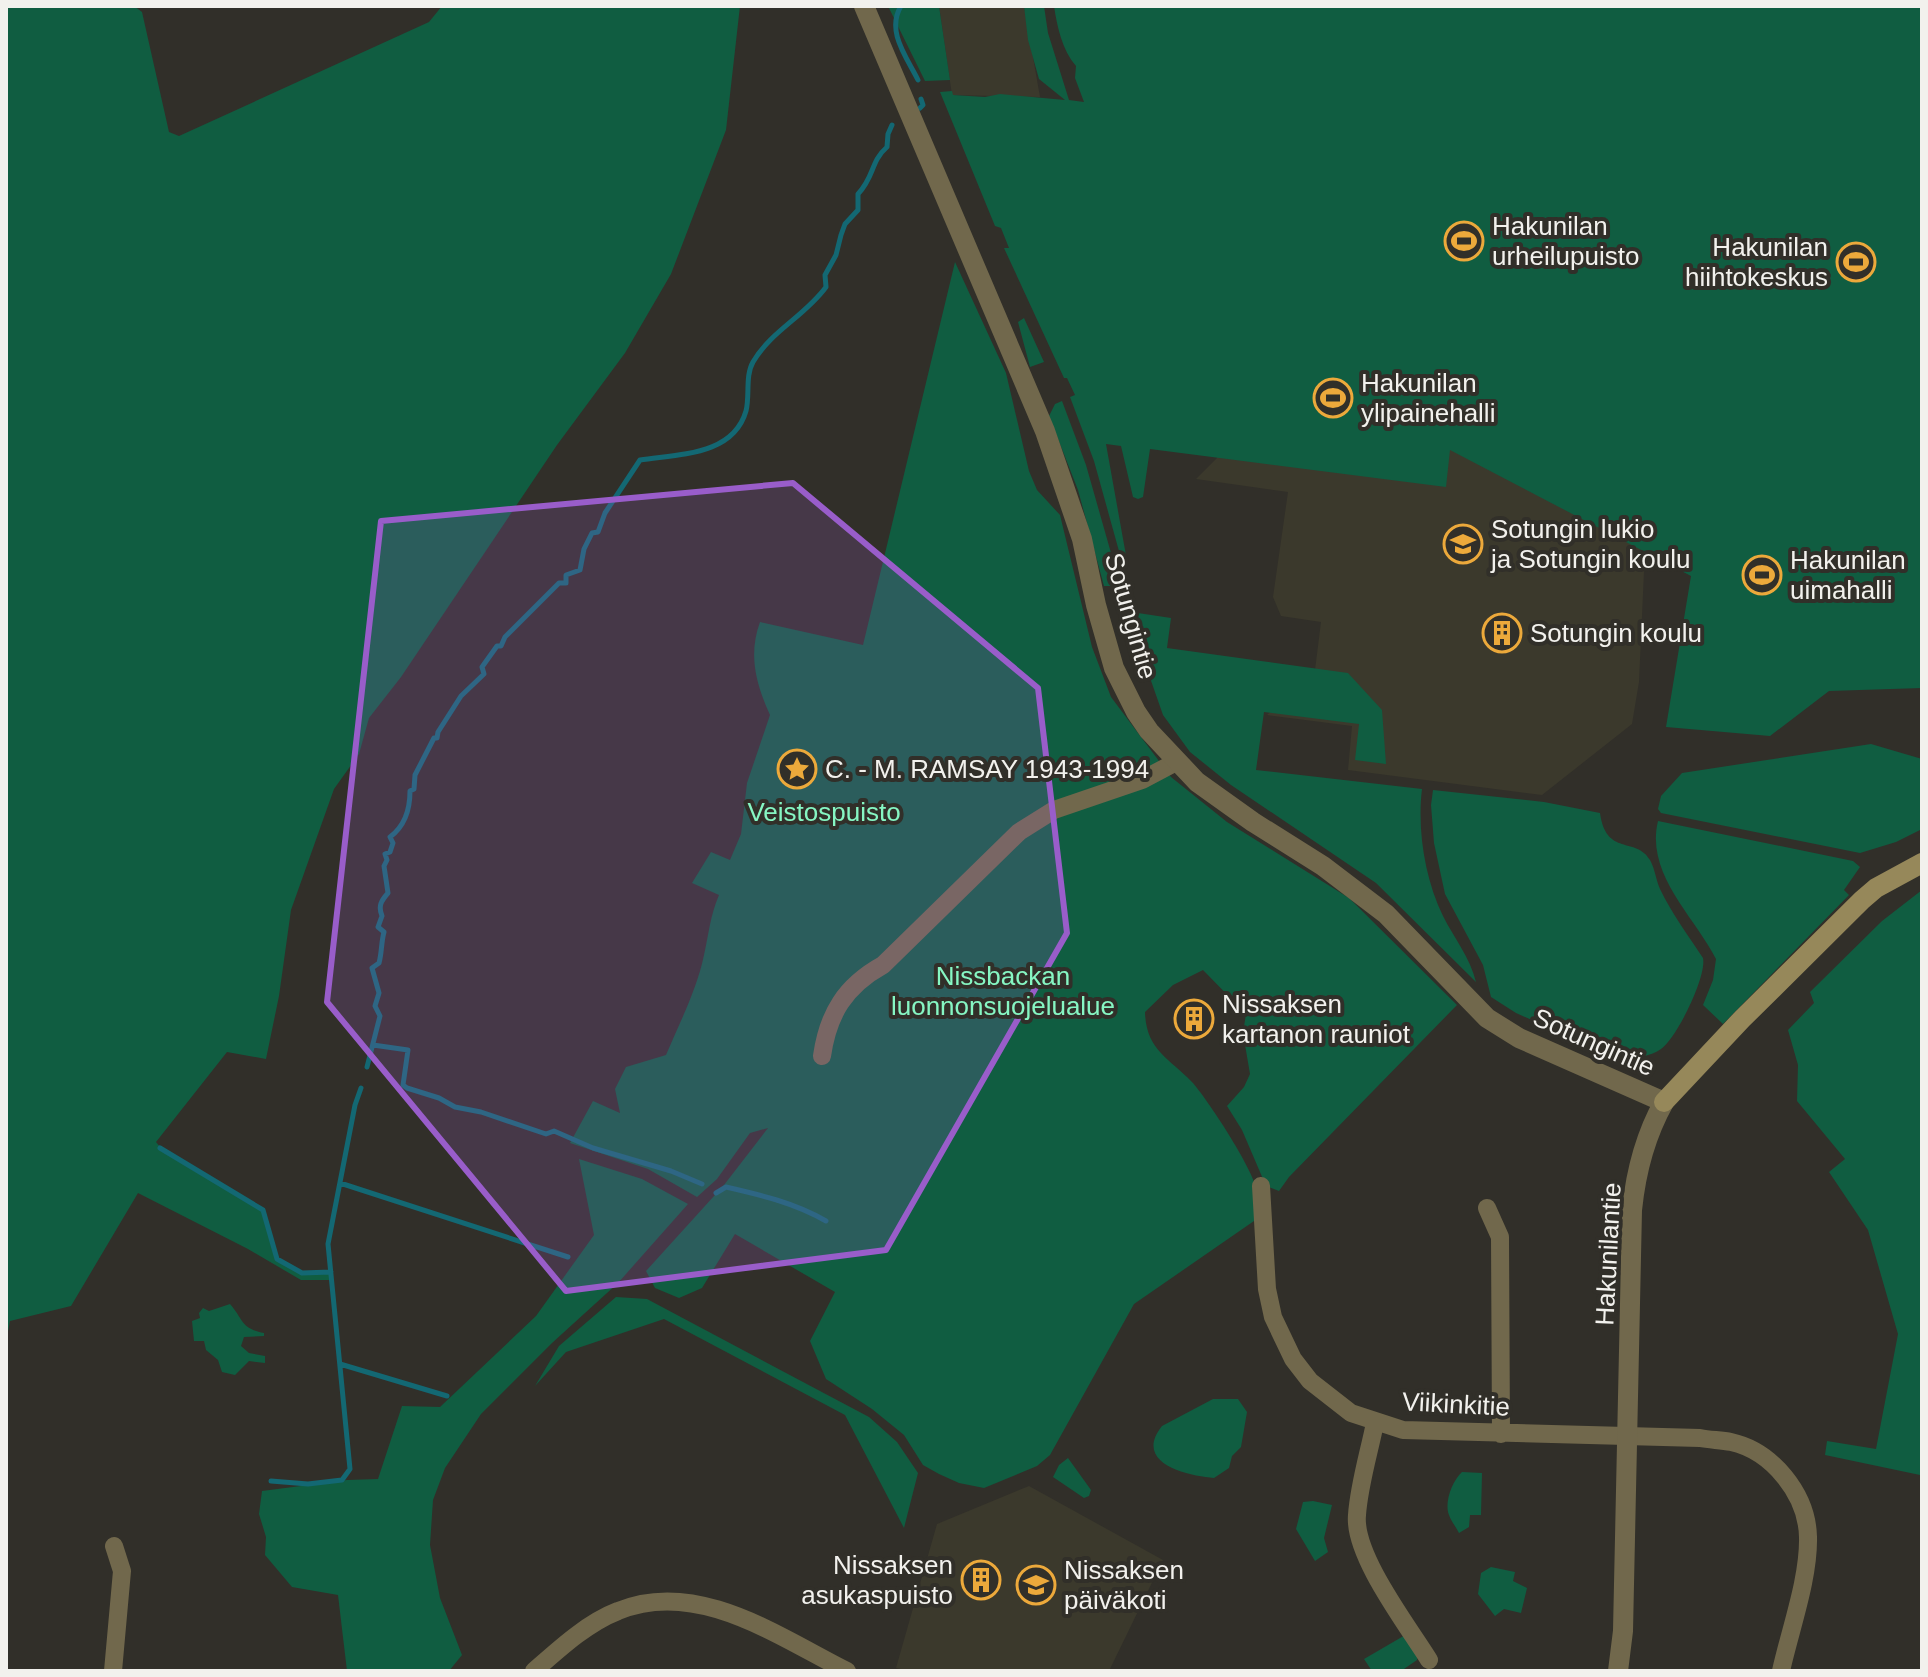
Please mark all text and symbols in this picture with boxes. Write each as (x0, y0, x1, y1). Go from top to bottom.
place label: Hakunilan urheilupuisto (1492, 211, 1639, 271)
sports icon: Hakunilan urheilupuisto (1443, 220, 1485, 262)
place label: Hakunilan hiihtokeskus (1685, 232, 1828, 292)
sports icon: Hakunilan hiihtokeskus (1835, 241, 1877, 283)
place label: Hakunilan ylipainehalli (1361, 368, 1495, 428)
sports icon: Hakunilan ylipainehalli (1312, 377, 1354, 419)
place label: Sotungin lukio ja Sotungin koulu (1490, 514, 1690, 574)
school or university icon: Sotungin lukio ja Sotungin koulu (1442, 523, 1484, 565)
place label: Hakunilan uimahalli (1790, 545, 1906, 605)
street label: Sotungintie (1099, 549, 1163, 683)
sports icon: Hakunilan uimahalli (1741, 554, 1783, 596)
building icon: Sotungin koulu (1481, 612, 1523, 654)
place label: Sotungin koulu (1530, 618, 1702, 648)
place icon: C. - M. RAMSAY 1943-1994 (776, 748, 818, 790)
place label: C. - M. RAMSAY 1943-1994 (825, 754, 1149, 784)
park label: Veistospuisto (747, 797, 901, 827)
park label: Nissbackan luonnonsuojelualue (891, 961, 1115, 1021)
place label: Nissaksen kartanon rauniot (1222, 989, 1411, 1049)
building icon: Nissaksen kartanon rauniot (1173, 998, 1215, 1040)
street label: Sotungintie (1528, 1002, 1660, 1082)
street label: Hakunilantie (1589, 1182, 1627, 1326)
street label: Viikinkitie (1401, 1386, 1511, 1422)
place label: Nissaksen asukaspuisto (801, 1550, 953, 1610)
place label: Nissaksen päiväkoti (1064, 1555, 1184, 1615)
building icon: Nissaksen asukaspuisto (960, 1559, 1002, 1601)
school or university icon: Nissaksen päiväkoti (1015, 1564, 1057, 1606)

